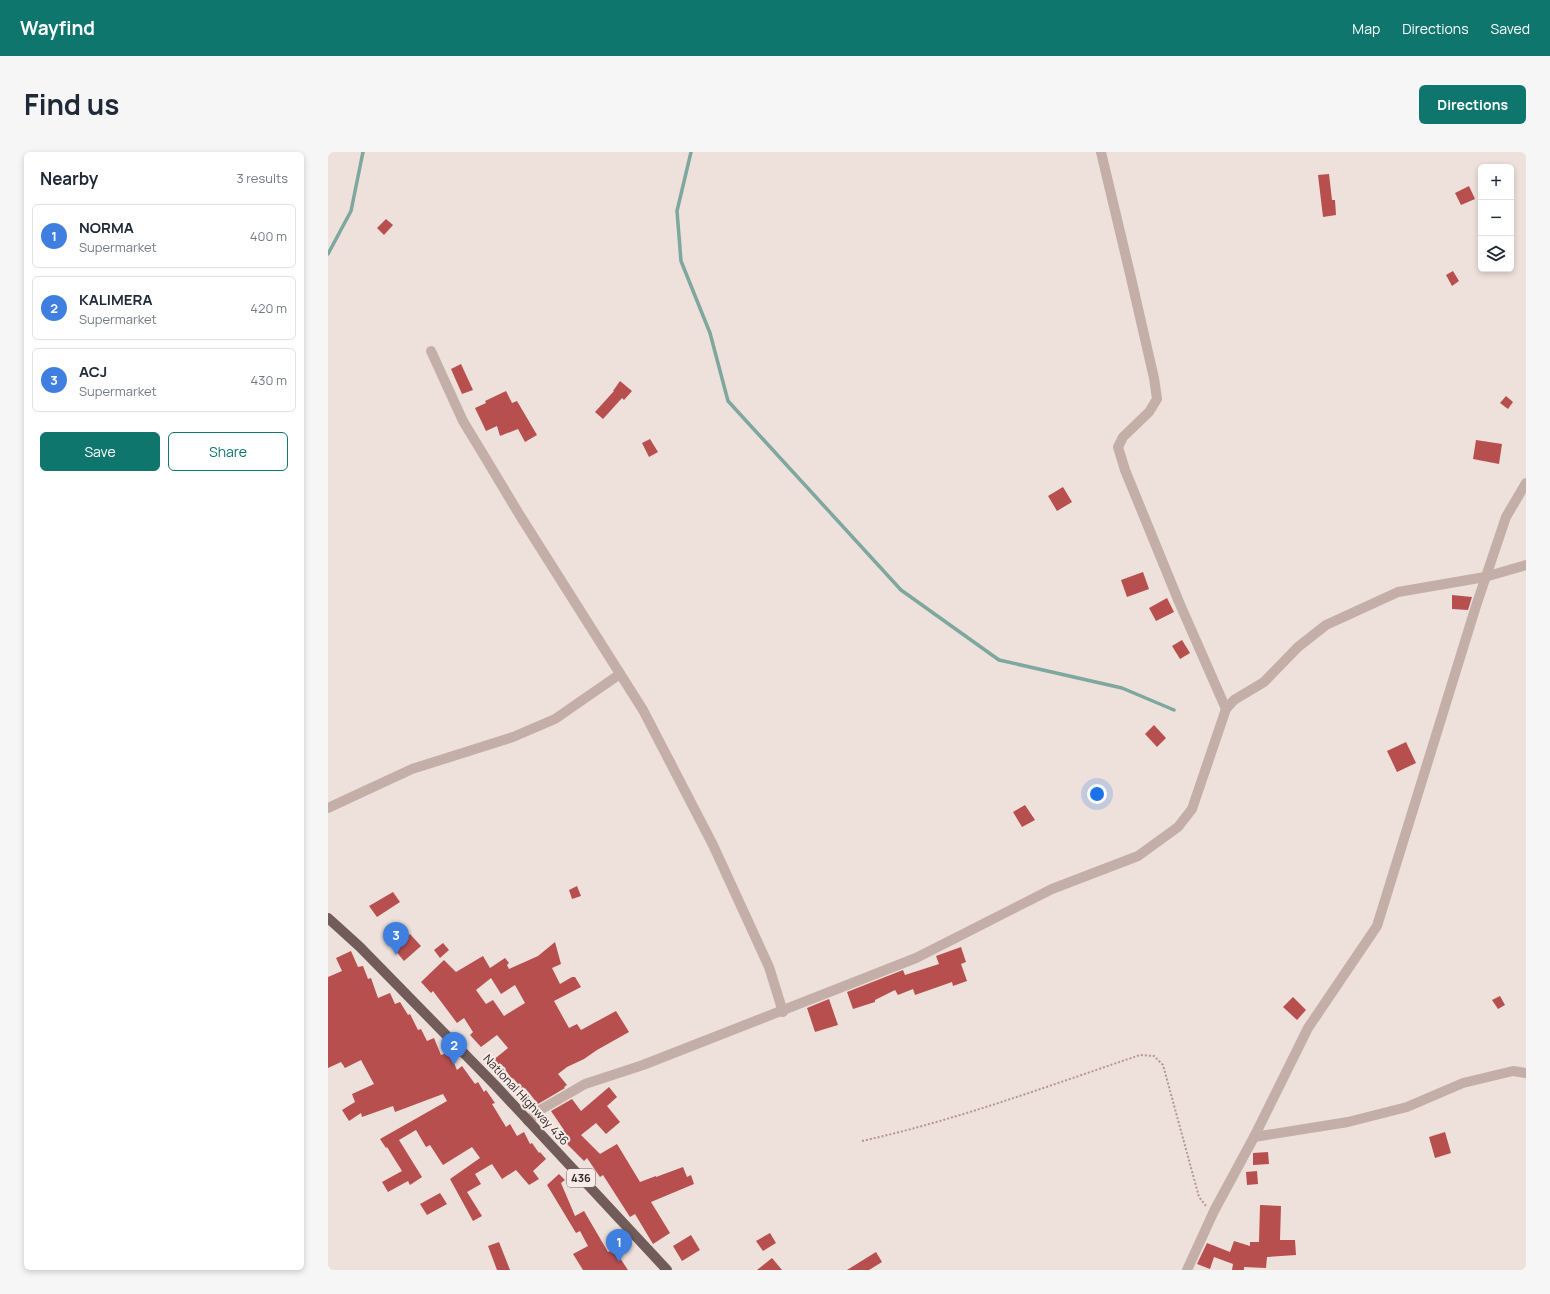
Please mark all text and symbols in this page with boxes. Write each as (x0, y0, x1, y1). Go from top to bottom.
text: Wayfind (20, 15, 95, 41)
text: Map (1352, 19, 1380, 38)
text: Directions (1402, 19, 1469, 38)
text: Saved (1491, 19, 1530, 38)
text: Find us (24, 85, 119, 123)
button: Directions (1419, 85, 1526, 124)
map controls (1478, 164, 1514, 272)
button: + (1478, 164, 1514, 200)
text: Nearby (40, 167, 98, 190)
text: 3 results (236, 169, 288, 187)
button: − (1478, 200, 1514, 236)
text: NORMA (79, 217, 134, 238)
text: 1 (51, 227, 57, 245)
text: 400 m (250, 227, 287, 245)
button: layers (1478, 236, 1514, 272)
text: Supermarket (79, 238, 157, 256)
text: KALIMERA (79, 289, 153, 310)
text: 2 (50, 299, 58, 317)
text: 420 m (250, 299, 287, 317)
text: Supermarket (79, 310, 157, 328)
text: ACJ (79, 361, 107, 382)
text: 3 (50, 371, 58, 389)
text: 430 m (251, 371, 287, 389)
text: Supermarket (79, 382, 157, 400)
button: Save (40, 432, 160, 471)
button: Share (168, 432, 288, 471)
your location (1087, 784, 1107, 804)
pin: 3 (383, 922, 409, 955)
pin: 2 (441, 1032, 467, 1065)
street label: National Highway 436 (480, 1050, 573, 1149)
road number: 436 (567, 1169, 595, 1187)
pin: 1 (606, 1229, 632, 1262)

